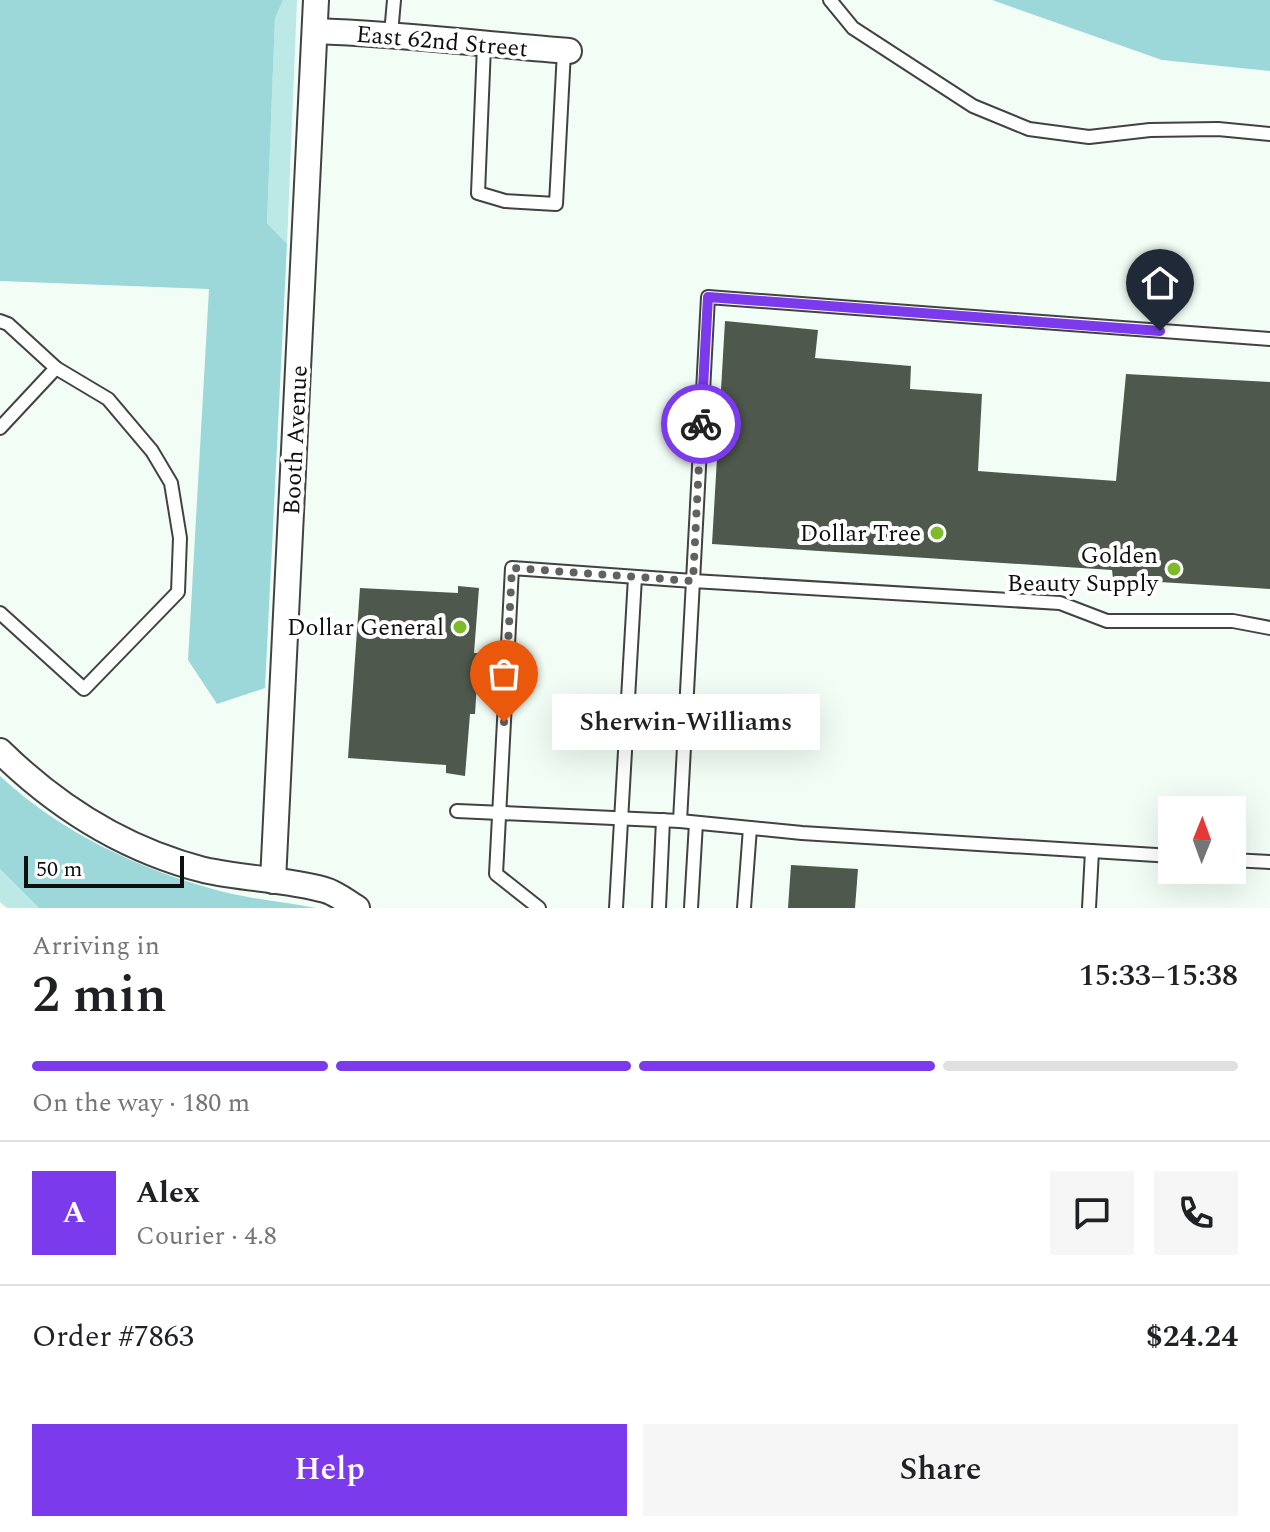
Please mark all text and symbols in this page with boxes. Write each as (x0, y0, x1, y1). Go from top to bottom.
street label: East 62nd Street (354, 17, 529, 67)
pin (1126, 249, 1194, 331)
icon: home (1138, 261, 1182, 305)
street label: Booth Avenue (274, 364, 318, 516)
courier (661, 384, 741, 464)
icon: bike (679, 402, 723, 446)
place label: Dollar Tree (800, 516, 921, 552)
marker: Dollar Tree (928, 524, 946, 542)
place label: Golden Beauty Supply (1007, 538, 1159, 602)
marker: Golden Beauty Supply (1165, 560, 1183, 578)
place label: Dollar General (287, 610, 444, 646)
marker: Dollar General (451, 618, 469, 636)
pin (470, 640, 538, 722)
icon: bag (482, 652, 526, 696)
callout: Sherwin-Williams (552, 694, 820, 750)
text: Sherwin-Williams (580, 702, 792, 742)
north arrow (1158, 796, 1246, 884)
map controls (1158, 796, 1246, 884)
scale bar (24, 852, 184, 888)
text: 50 m (36, 853, 82, 886)
text: Arriving in (32, 926, 160, 966)
text: 15:33–15:38 (1079, 953, 1238, 999)
text: 2 min (32, 956, 167, 1035)
text: On the way · 180 m (32, 1083, 250, 1123)
text: Alex (136, 1170, 200, 1216)
button: chat (1050, 1171, 1134, 1255)
button: phone (1154, 1171, 1238, 1255)
text: A (62, 1190, 86, 1236)
text: Courier · 4.8 (136, 1216, 277, 1256)
text: Order #7863 (32, 1314, 194, 1360)
text: $24.24 (1146, 1314, 1238, 1360)
button: Help (32, 1424, 627, 1516)
button: Share (643, 1424, 1238, 1516)

